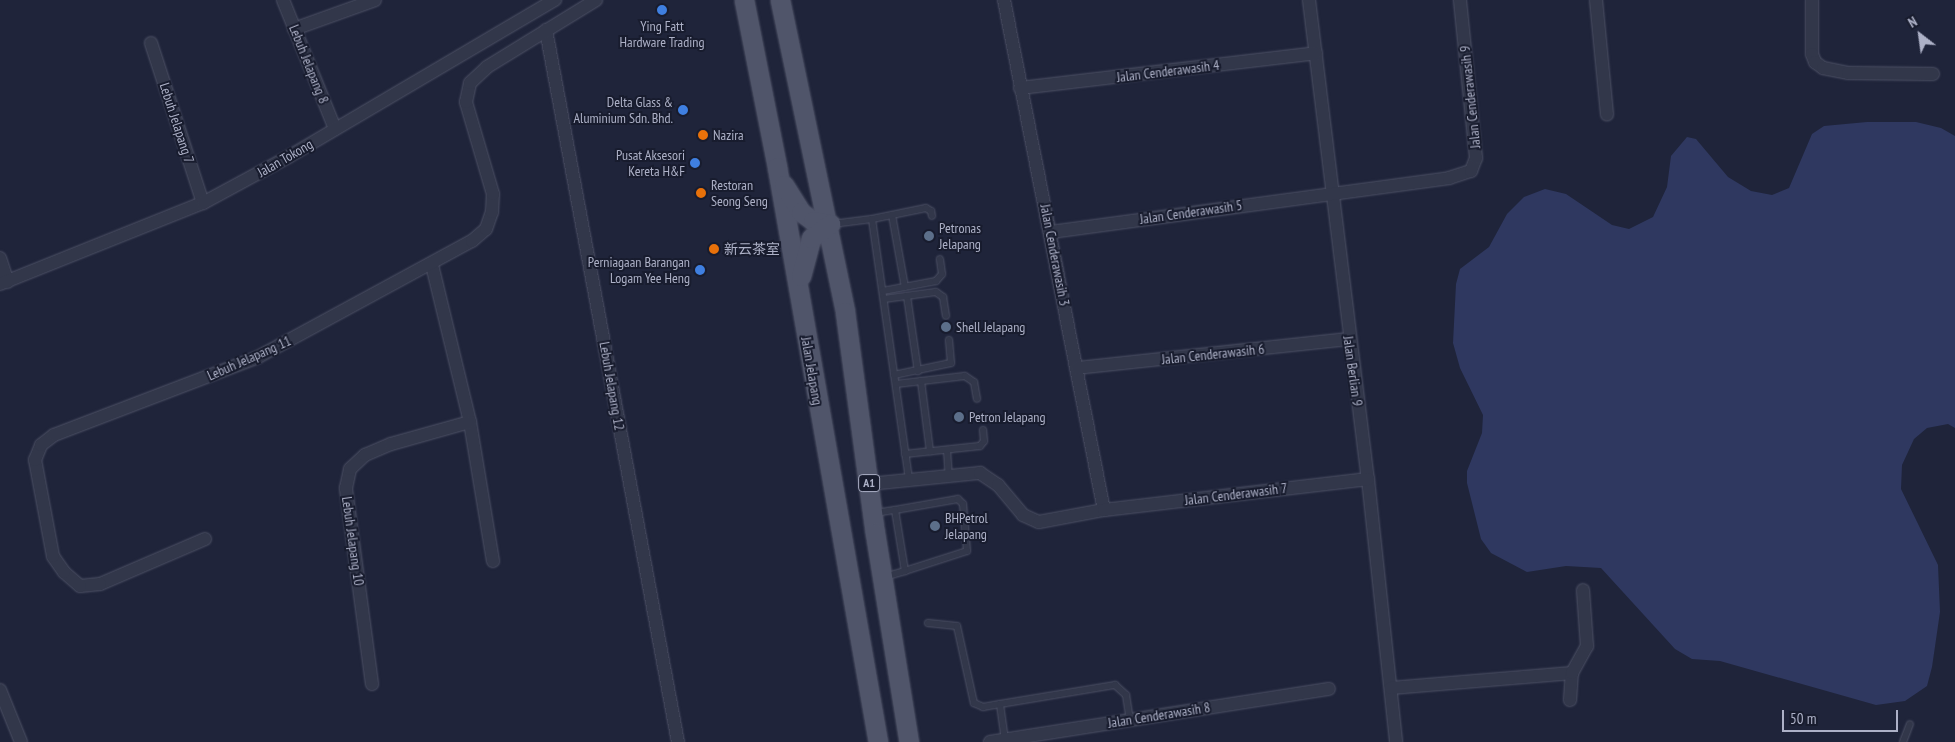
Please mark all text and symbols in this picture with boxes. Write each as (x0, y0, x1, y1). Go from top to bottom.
marker: Ying Fatt Hardware Trading (656, 4, 668, 16)
north arrow (1895, 10, 1945, 60)
text: N (1905, 12, 1920, 32)
place label: Ying Fatt Hardware Trading (619, 18, 705, 50)
street label: Lebuh Jelapang 8 (286, 22, 332, 106)
street label: Jalan Cenderawasih 9 (1456, 45, 1484, 149)
street label: Jalan Cenderawasih 4 (1116, 56, 1220, 86)
street label: Lebuh Jelapang 7 (156, 81, 198, 165)
place label: Delta Glass & Aluminium Sdn. Bhd. (573, 94, 673, 126)
marker: Delta Glass & Aluminium Sdn. Bhd. (677, 104, 689, 116)
place label: Nazira (713, 127, 744, 143)
marker: Nazira (697, 129, 709, 141)
street label: Jalan Tokong (254, 135, 316, 181)
place label: Pusat Aksesori Kereta H&F (616, 147, 685, 180)
marker: Pusat Aksesori Kereta H&F (689, 157, 701, 169)
place label: Restoran Seong Seng (711, 177, 768, 210)
marker: Restoran Seong Seng (695, 187, 707, 199)
street label: Jalan Cenderawasih 5 (1139, 196, 1243, 228)
street label: Jalan Cenderawasih 3 (1037, 203, 1073, 307)
place label: Petronas Jelapang (939, 220, 981, 252)
marker: Petronas Jelapang (923, 230, 935, 242)
place label: 新云茶室 (724, 241, 780, 257)
marker: 新云茶室 (708, 243, 720, 255)
place label: Perniagaan Barangan Logam Yee Heng (588, 254, 690, 286)
marker: Perniagaan Barangan Logam Yee Heng (694, 264, 706, 276)
place label: Shell Jelapang (956, 319, 1025, 335)
marker: Shell Jelapang (940, 321, 952, 333)
street label: Lebuh Jelapang 11 (205, 332, 293, 384)
street label: Jalan Berlian 9 (1340, 335, 1366, 407)
street label: Jalan Jelapang (798, 336, 826, 406)
street label: Lebuh Jelapang 12 (596, 340, 628, 432)
street label: Jalan Cenderawasih 6 (1161, 340, 1265, 368)
place label: Petron Jelapang (969, 409, 1045, 425)
marker: Petron Jelapang (953, 411, 965, 423)
road number: A1 (858, 473, 880, 492)
street label: Jalan Cenderawasih 7 (1184, 479, 1288, 509)
street label: Lebuh Jelapang 10 (338, 495, 368, 587)
place label: BHPetrol Jelapang (945, 510, 988, 542)
marker: BHPetrol Jelapang (929, 520, 941, 532)
street label: Jalan Cenderawasih 8 (1107, 699, 1211, 731)
scale bar (1785, 700, 1901, 732)
text: 50 m (1790, 709, 1816, 728)

